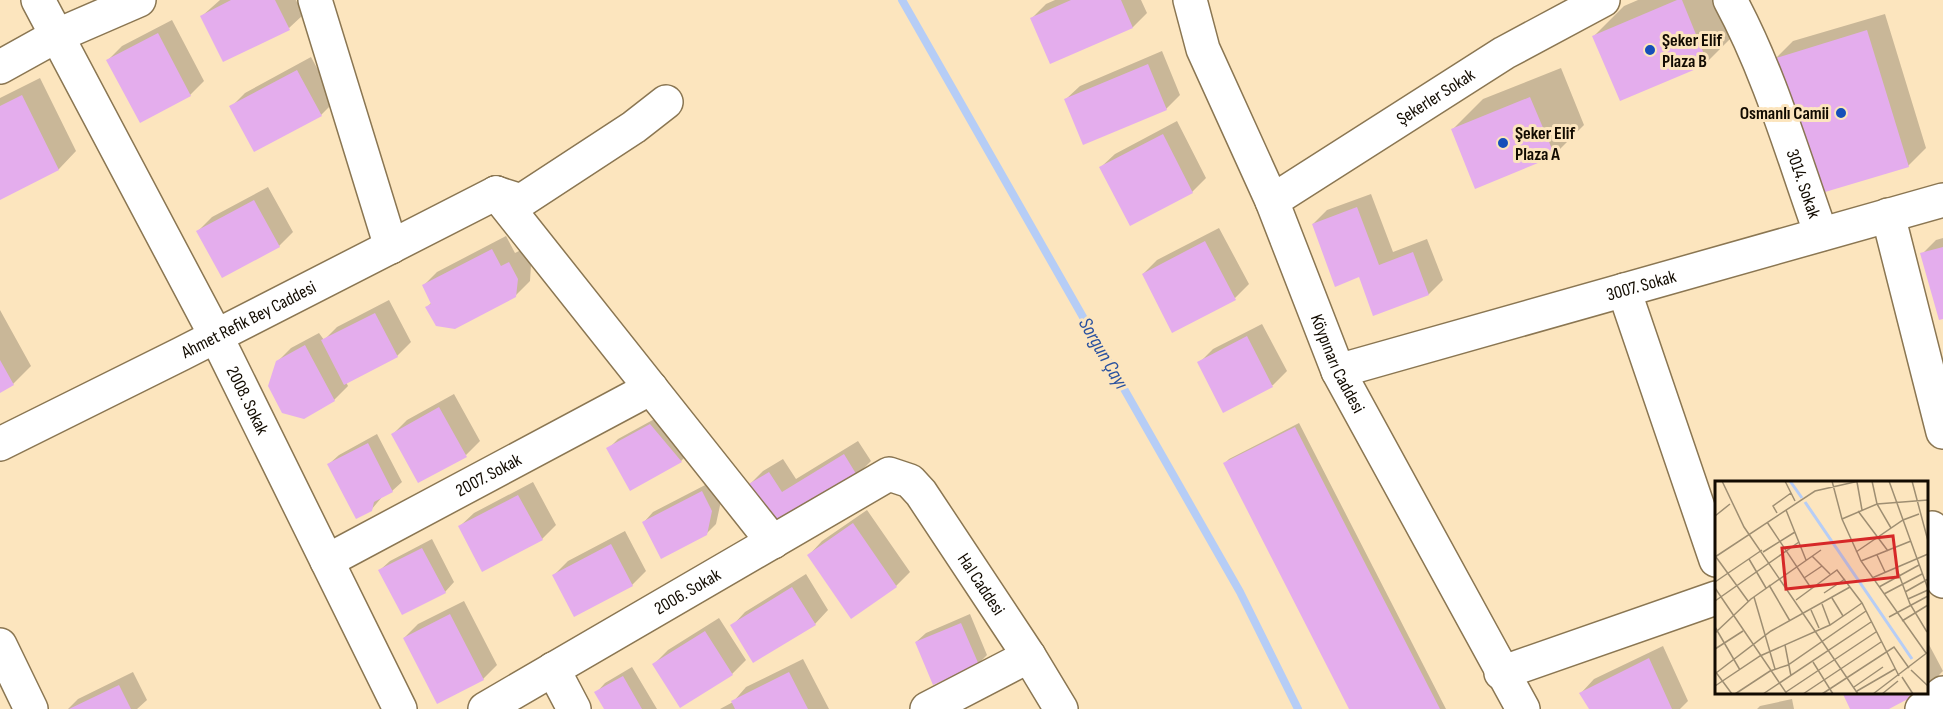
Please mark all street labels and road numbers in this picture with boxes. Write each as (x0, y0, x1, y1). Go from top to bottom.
street label: Şekerler Sokak (1393, 64, 1479, 130)
street label: 3014. Sokak (1782, 146, 1825, 221)
street label: 3007. Sokak (1604, 266, 1679, 306)
street label: Ahmet Refik Bey Caddesi (177, 277, 320, 363)
street label: Köypınarı Caddesi (1306, 311, 1369, 417)
street label: 2008. Sokak (222, 363, 273, 438)
street label: 2007. Sokak (452, 449, 525, 501)
street label: Hal Caddesi (953, 549, 1009, 619)
street label: 2006. Sokak (651, 564, 725, 619)

